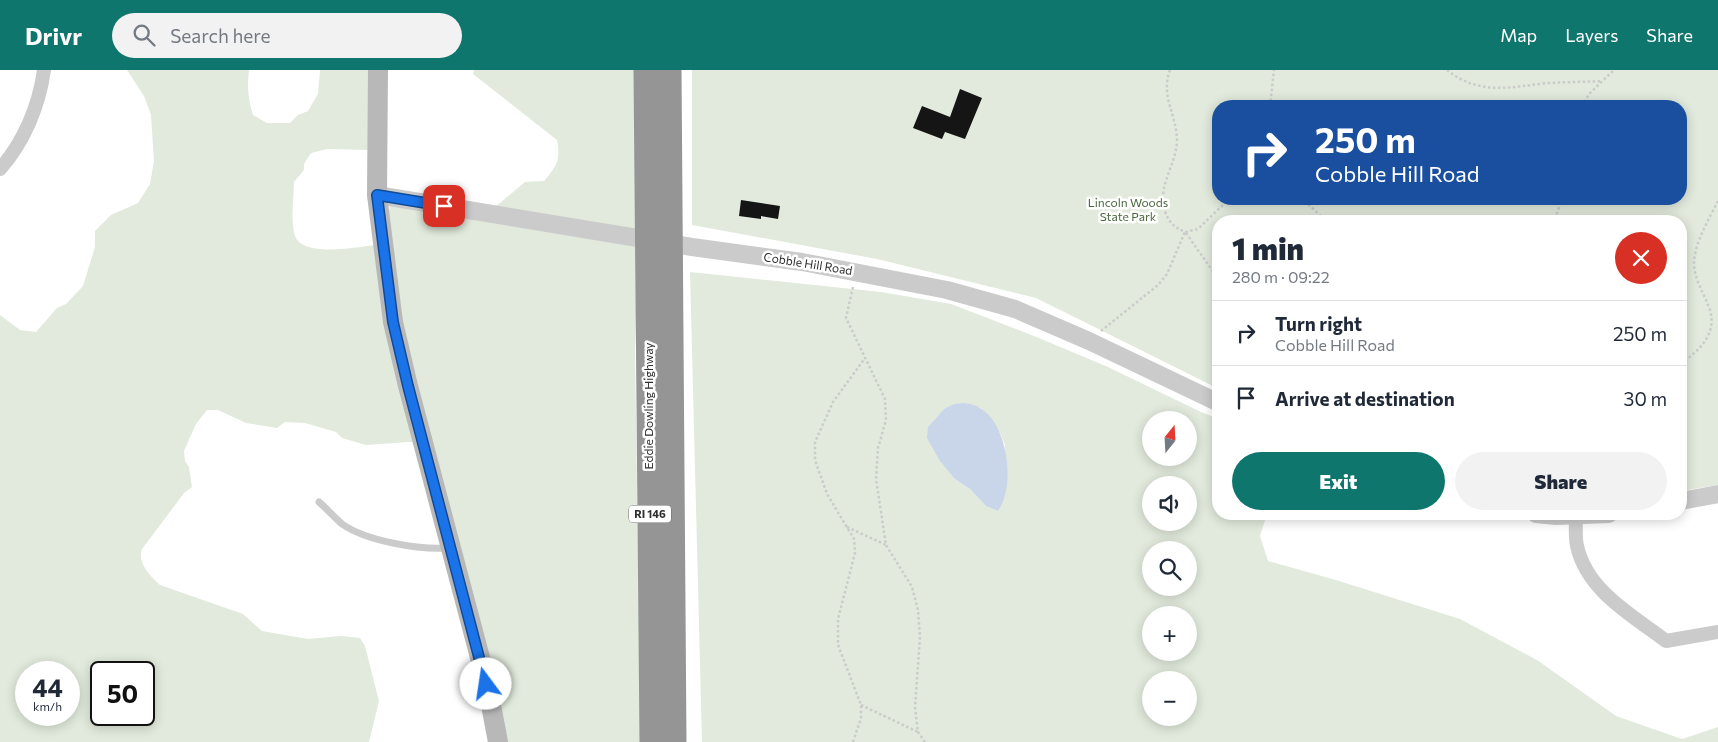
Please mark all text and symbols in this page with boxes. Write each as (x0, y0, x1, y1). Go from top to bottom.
search box (112, 13, 462, 58)
text: Drivr (25, 21, 82, 50)
icon: search (130, 21, 158, 49)
text: Search here (170, 24, 271, 47)
text: Map (1500, 24, 1537, 46)
text: Layers (1565, 24, 1618, 46)
text: Share (1646, 24, 1693, 46)
text: 250 m (1315, 117, 1416, 160)
icon: right (1232, 120, 1297, 185)
text: Cobble Hill Road (1315, 160, 1480, 187)
pin (423, 185, 465, 227)
icon: arrive (430, 192, 458, 220)
park label: Lincoln Woods State Park (1088, 195, 1168, 223)
text: 1 min (1232, 229, 1304, 266)
button: close (1615, 232, 1667, 284)
street label: Cobble Hill Road (763, 249, 854, 277)
text: 280 m · 09:22 (1232, 267, 1330, 286)
text: Turn right (1275, 312, 1362, 335)
icon: right (1232, 319, 1260, 347)
text: 250 m (1613, 322, 1667, 345)
text: Cobble Hill Road (1275, 335, 1395, 354)
street label: Eddie Dowling Highway (641, 342, 655, 470)
icon: arrive (1232, 384, 1260, 412)
text: Arrive at destination (1275, 387, 1455, 410)
text: 30 m (1624, 387, 1667, 410)
north arrow (1142, 411, 1198, 466)
map controls (1142, 411, 1197, 726)
button: Exit (1232, 452, 1445, 510)
button: Share (1455, 452, 1667, 510)
button: sound (1142, 476, 1197, 531)
road number: RI 146 (629, 506, 671, 522)
button: search (1142, 541, 1197, 596)
button: + (1142, 606, 1197, 661)
position arrow (459, 657, 511, 709)
speed limit sign: 50 (90, 661, 155, 726)
button: − (1142, 671, 1197, 726)
text: 44 (32, 672, 63, 702)
text: km/h (33, 699, 62, 713)

